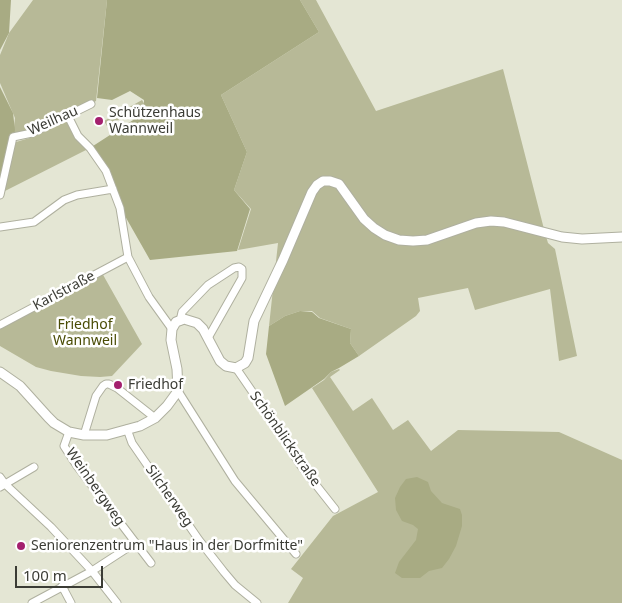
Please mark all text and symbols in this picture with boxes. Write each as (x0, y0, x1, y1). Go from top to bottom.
street label: Weilhau (25, 103, 81, 139)
place label: Schützenhaus Wannweil (109, 105, 201, 138)
marker: Schützenhaus Wannweil (93, 115, 105, 127)
street label: Karlstraße (30, 268, 98, 314)
park label: Friedhof Wannweil (53, 317, 117, 350)
place label: Friedhof (128, 377, 183, 393)
marker: Friedhof (112, 379, 124, 391)
street label: Schönblickstraße (246, 388, 324, 490)
street label: Weinbergweg (62, 445, 128, 529)
street label: Silcherweg (142, 462, 196, 530)
place label: Seniorenzentrum "Haus in der Dorfmitte" (31, 538, 303, 554)
marker: Seniorenzentrum "Haus in der Dorfmitte" (15, 540, 27, 552)
scale bar (18, 556, 105, 588)
text: 100 m (23, 565, 67, 585)

